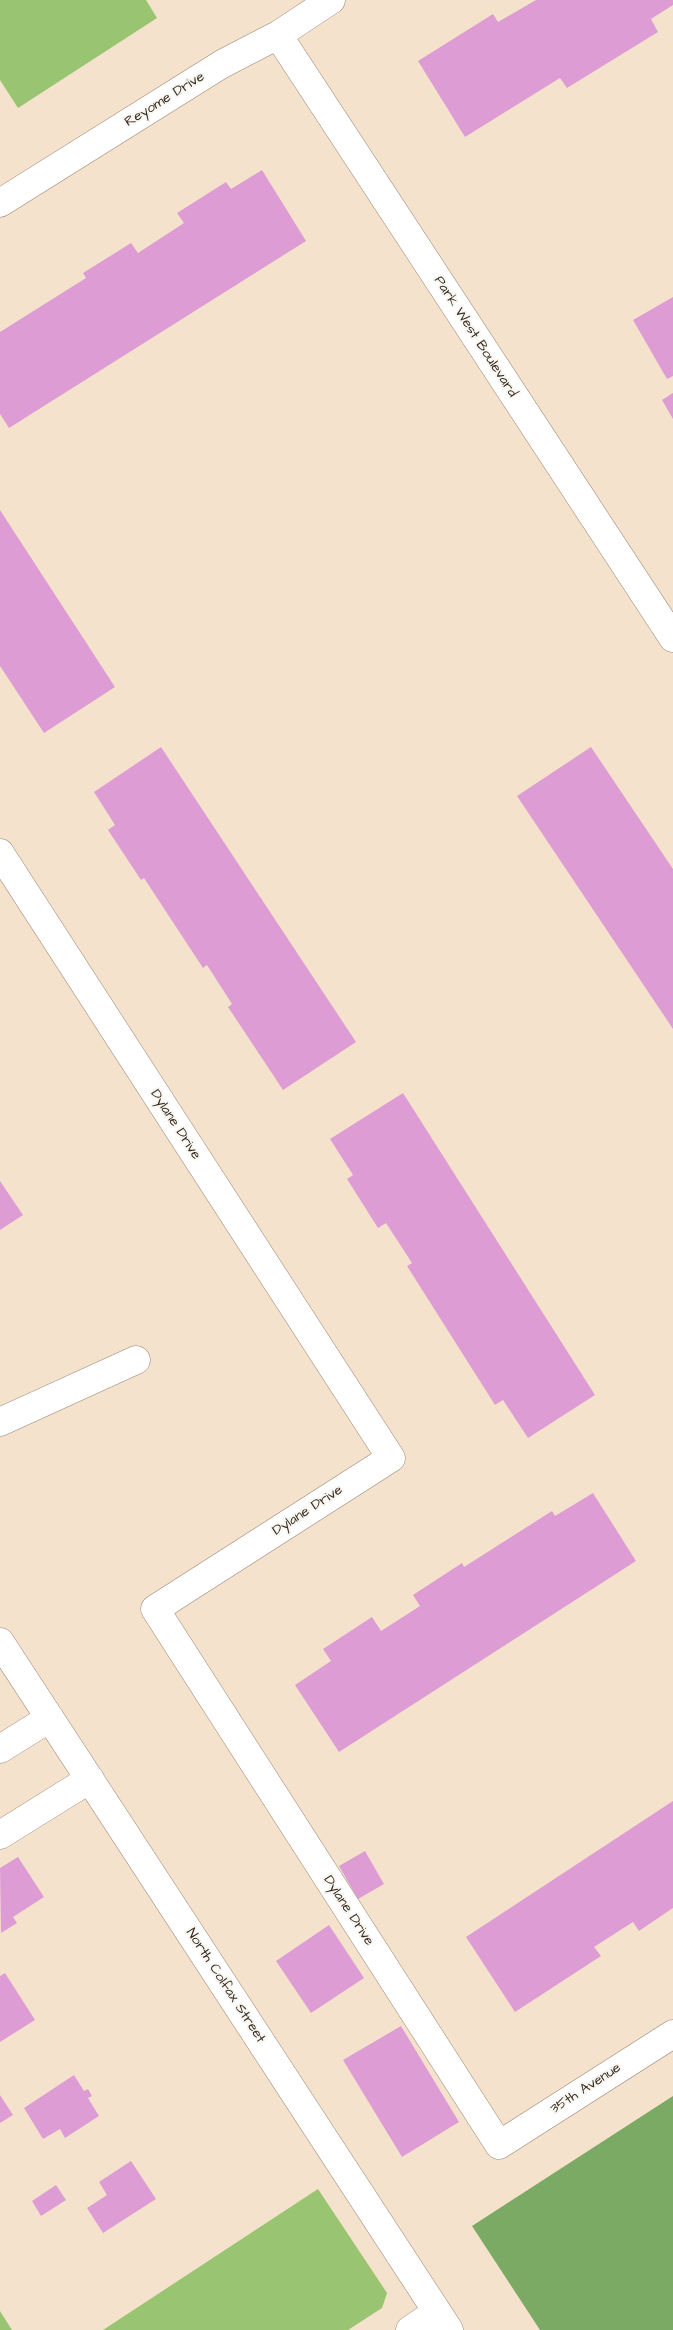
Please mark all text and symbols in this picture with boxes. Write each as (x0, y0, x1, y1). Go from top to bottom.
street label: Reyome Drive (122, 69, 208, 131)
street label: Park West Boulevard (430, 273, 520, 401)
street label: Dylane Drive (146, 1087, 204, 1163)
street label: Dylane Drive (270, 1482, 346, 1540)
street label: Dylane Drive (319, 1873, 377, 1949)
street label: North Colfax Street (182, 1925, 268, 2047)
street label: 35th Avenue (548, 2060, 624, 2118)

